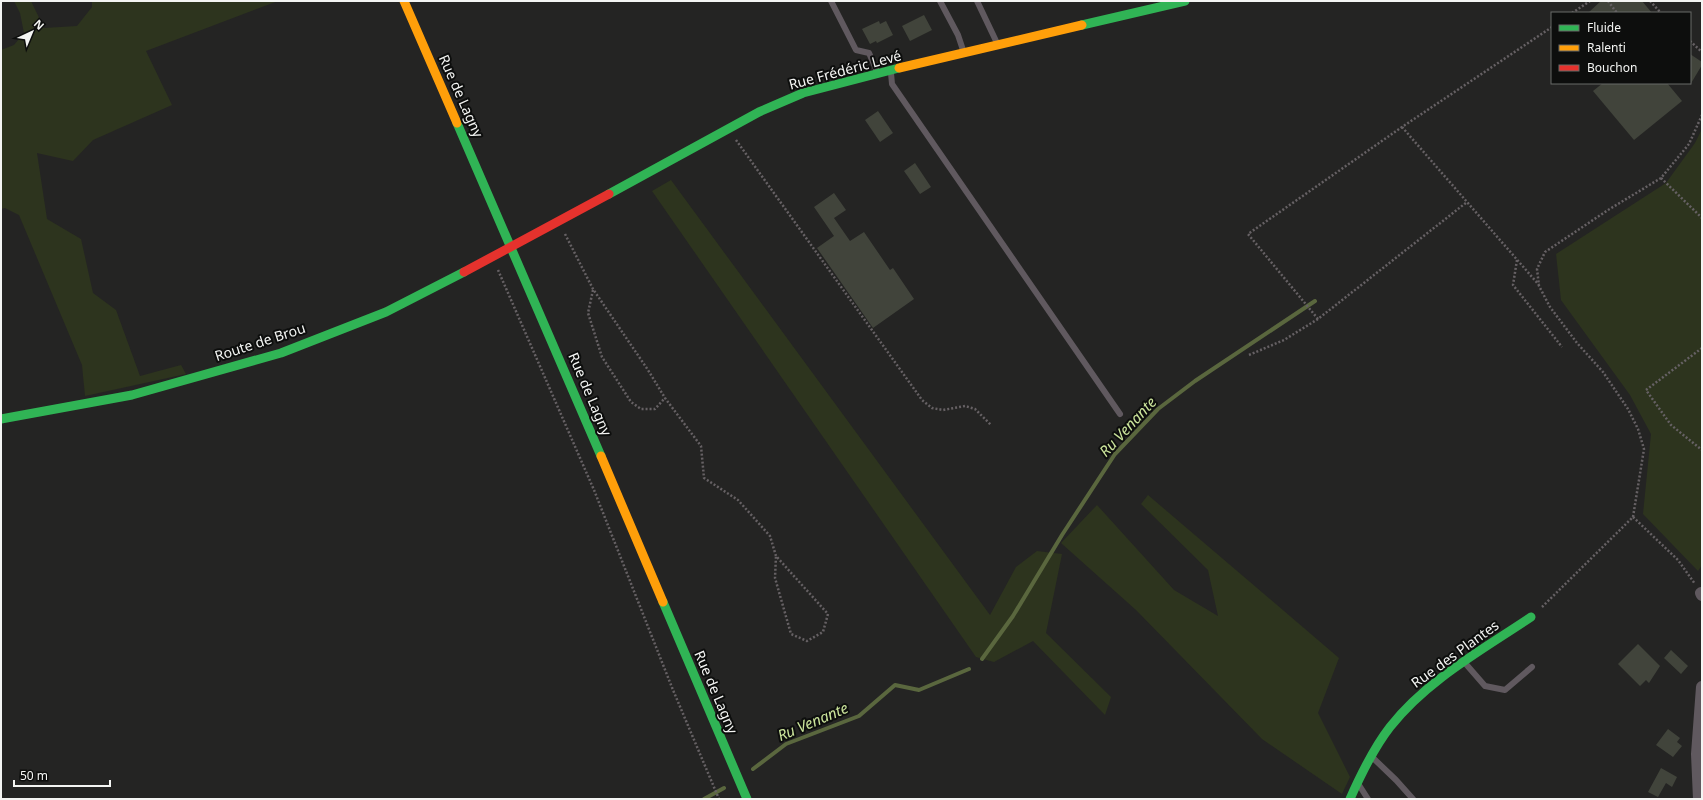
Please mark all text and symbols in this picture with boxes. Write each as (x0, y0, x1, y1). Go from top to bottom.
north arrow (12, 12, 52, 52)
legend (1551, 12, 1691, 84)
text: N (31, 16, 48, 33)
text: Fluide (1587, 19, 1621, 36)
text: Ralenti (1587, 39, 1626, 56)
street label: Rue Frédéric Levé (786, 45, 903, 94)
street label: Rue de Lagny (435, 51, 489, 141)
text: Bouchon (1587, 59, 1637, 76)
street label: Route de Brou (212, 318, 308, 365)
street label: Rue de Lagny (564, 349, 617, 439)
water label: Ru Venante (1094, 392, 1161, 461)
street label: Rue des Plantes (1407, 615, 1503, 692)
street label: Rue de Lagny (690, 647, 743, 737)
water label: Ru Venante (774, 697, 852, 745)
scale bar (14, 762, 110, 788)
text: 50 m (20, 767, 48, 784)

